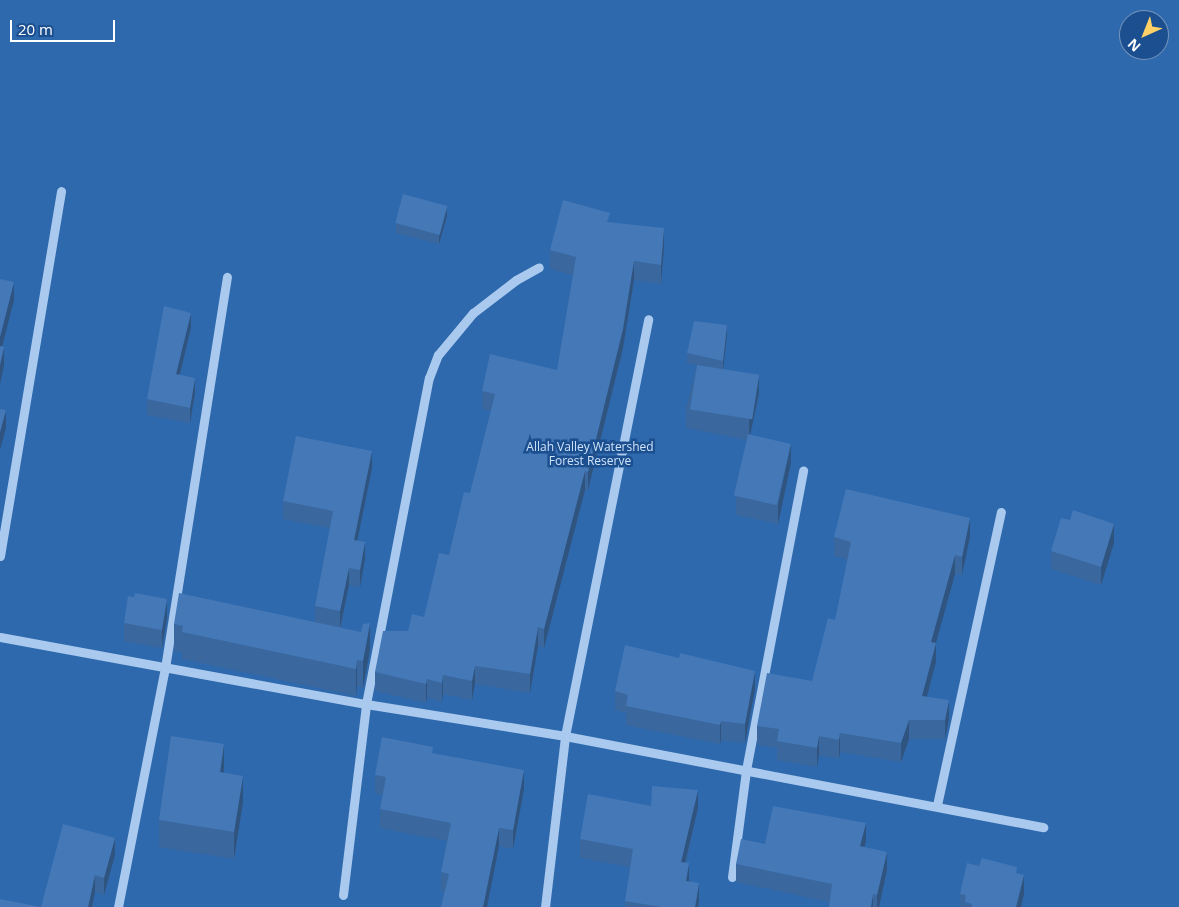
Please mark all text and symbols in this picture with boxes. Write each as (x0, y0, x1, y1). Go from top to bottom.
scale bar (12, 10, 118, 42)
north arrow (1119, 10, 1169, 60)
text: 20 m (18, 19, 53, 39)
text: N (1123, 35, 1145, 56)
park label: Allah Valley Watershed Forest Reserve (526, 440, 654, 468)

